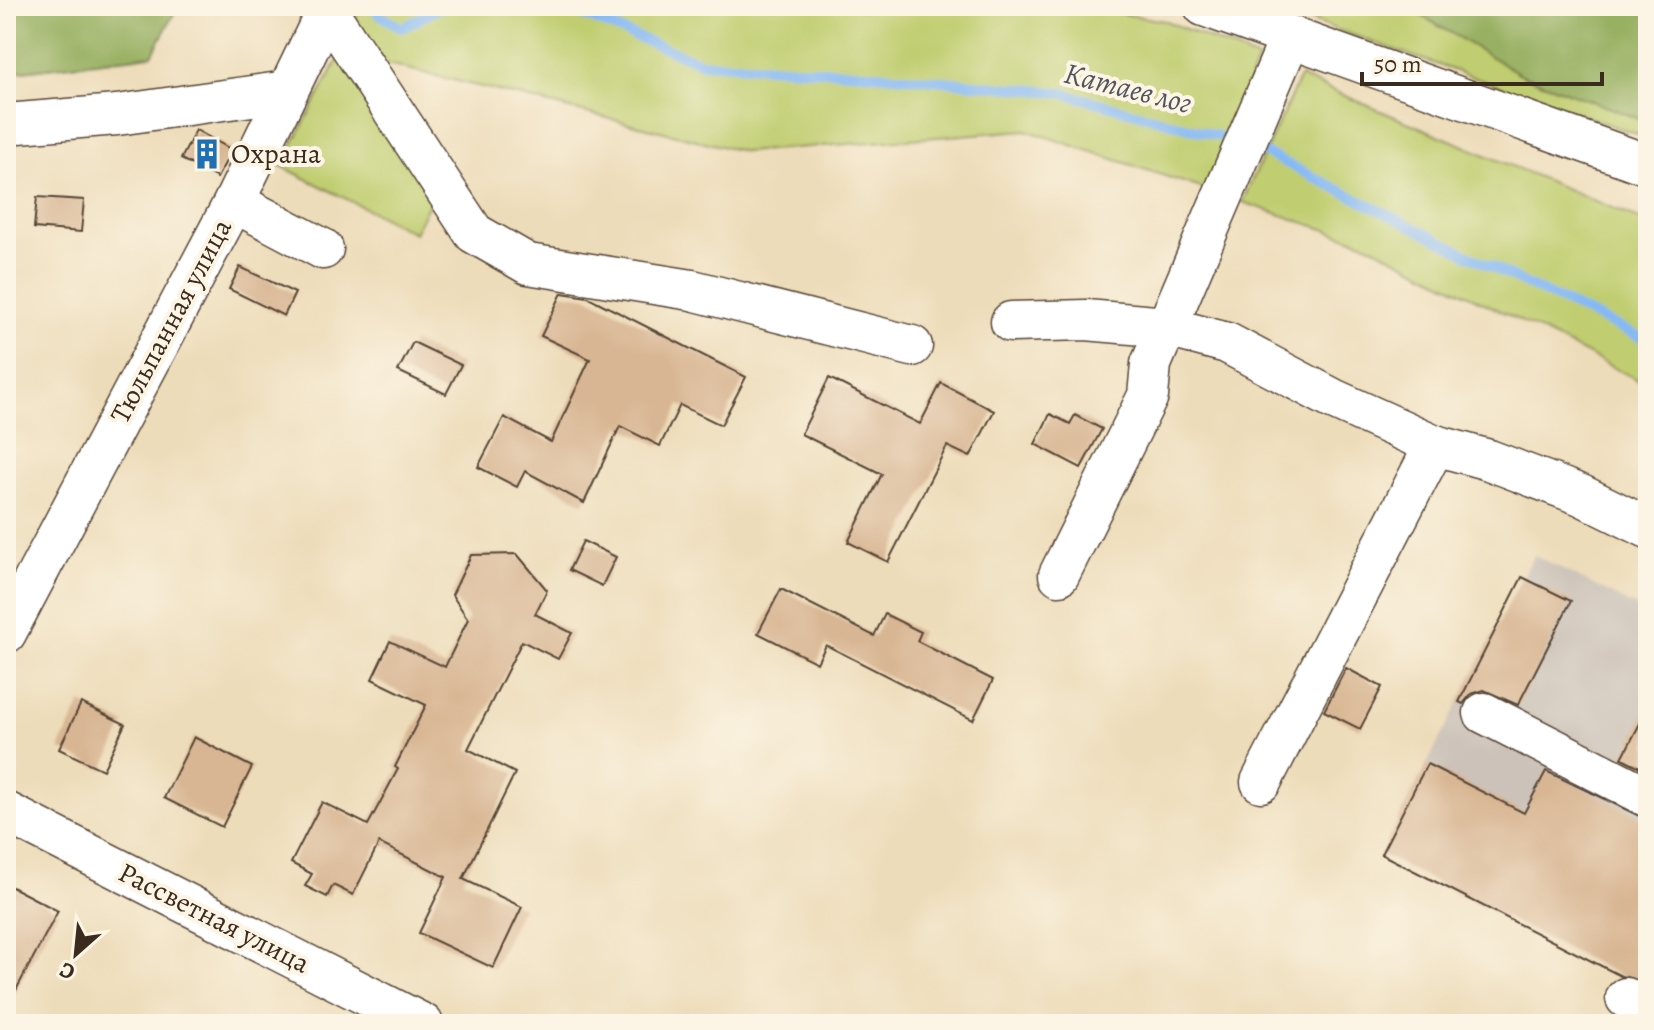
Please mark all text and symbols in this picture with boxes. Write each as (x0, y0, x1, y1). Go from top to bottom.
scale bar (1362, 36, 1602, 86)
text: 50 m (1374, 48, 1422, 80)
water label: Катаев лог (1060, 53, 1196, 123)
place label: Охрана (231, 135, 321, 173)
building icon: Охрана (190, 137, 224, 171)
street label: Тюльпанная улица (101, 212, 241, 430)
street label: Рассветная улица (112, 853, 316, 983)
north arrow (36, 914, 116, 994)
text: С (55, 954, 80, 987)

